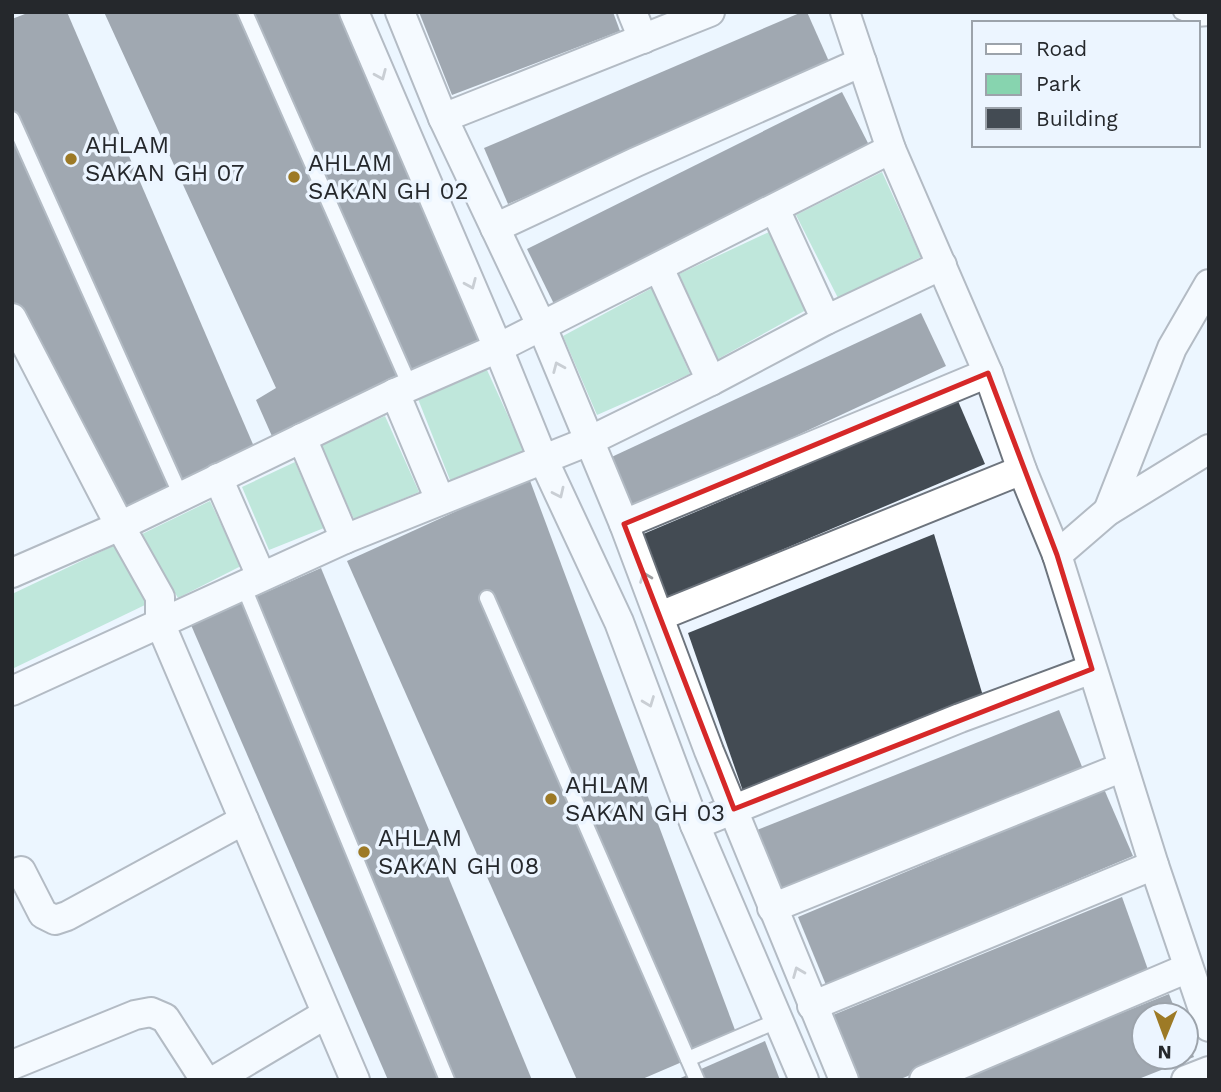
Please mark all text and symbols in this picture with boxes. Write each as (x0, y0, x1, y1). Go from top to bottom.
legend (972, 21, 1200, 147)
text: Road (1036, 36, 1087, 61)
one-way arrow (373, 68, 387, 80)
text: Park (1036, 71, 1081, 96)
text: Building (1036, 106, 1118, 131)
place label: AHLAM SAKAN GH 07 (85, 131, 244, 187)
place label: AHLAM SAKAN GH 02 (308, 149, 469, 205)
marker: AHLAM SAKAN GH 07 (63, 151, 79, 167)
marker: AHLAM SAKAN GH 02 (286, 169, 302, 185)
one-way arrow (463, 277, 477, 289)
one-way arrow (553, 361, 567, 373)
one-way arrow (551, 486, 565, 499)
one-way arrow (639, 571, 653, 584)
one-way arrow (640, 696, 654, 708)
place label: AHLAM SAKAN GH 03 (565, 771, 725, 827)
marker: AHLAM SAKAN GH 03 (543, 791, 559, 807)
place label: AHLAM SAKAN GH 08 (378, 824, 539, 880)
marker: AHLAM SAKAN GH 08 (356, 844, 372, 860)
one-way arrow (793, 966, 807, 978)
north arrow (1130, 1001, 1200, 1071)
text: N (1157, 1041, 1172, 1064)

